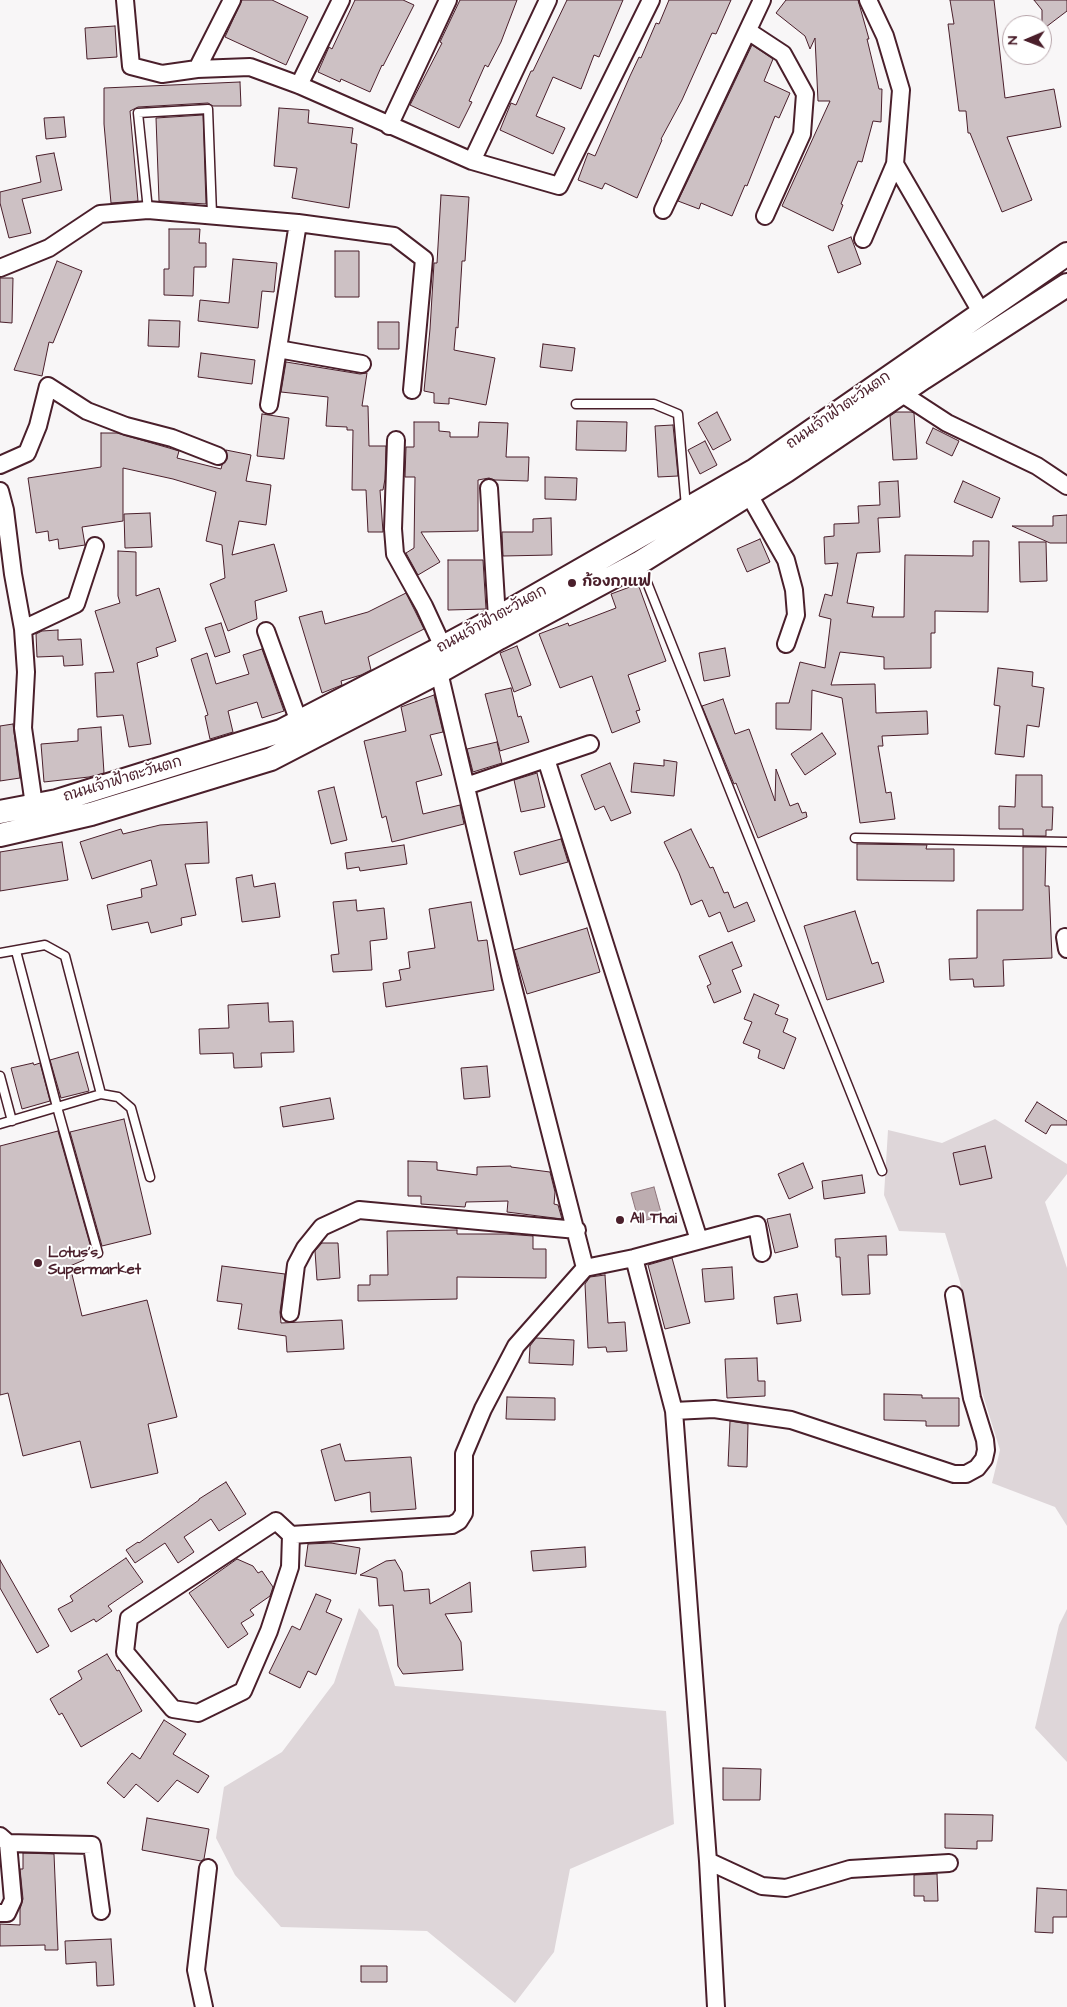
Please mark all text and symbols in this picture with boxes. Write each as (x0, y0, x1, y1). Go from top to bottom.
north arrow (1002, 15, 1052, 65)
text: N (1003, 36, 1023, 45)
street label: ถนนเจ้าฟ้าตะวันตก (783, 368, 895, 454)
place label: ก้องกาแฟ (582, 574, 651, 592)
marker: ก้องกาแฟ (566, 577, 578, 589)
street label: ถนนเจ้าฟ้าตะวันตก (434, 582, 550, 658)
street label: ถนนเจ้าฟ้าตะวันตก (61, 753, 185, 807)
place label: All Thai (630, 1211, 677, 1229)
marker: All Thai (614, 1214, 626, 1226)
place label: Lotus's Supermarket (48, 1245, 141, 1280)
marker: Lotus's Supermarket (32, 1257, 44, 1269)

